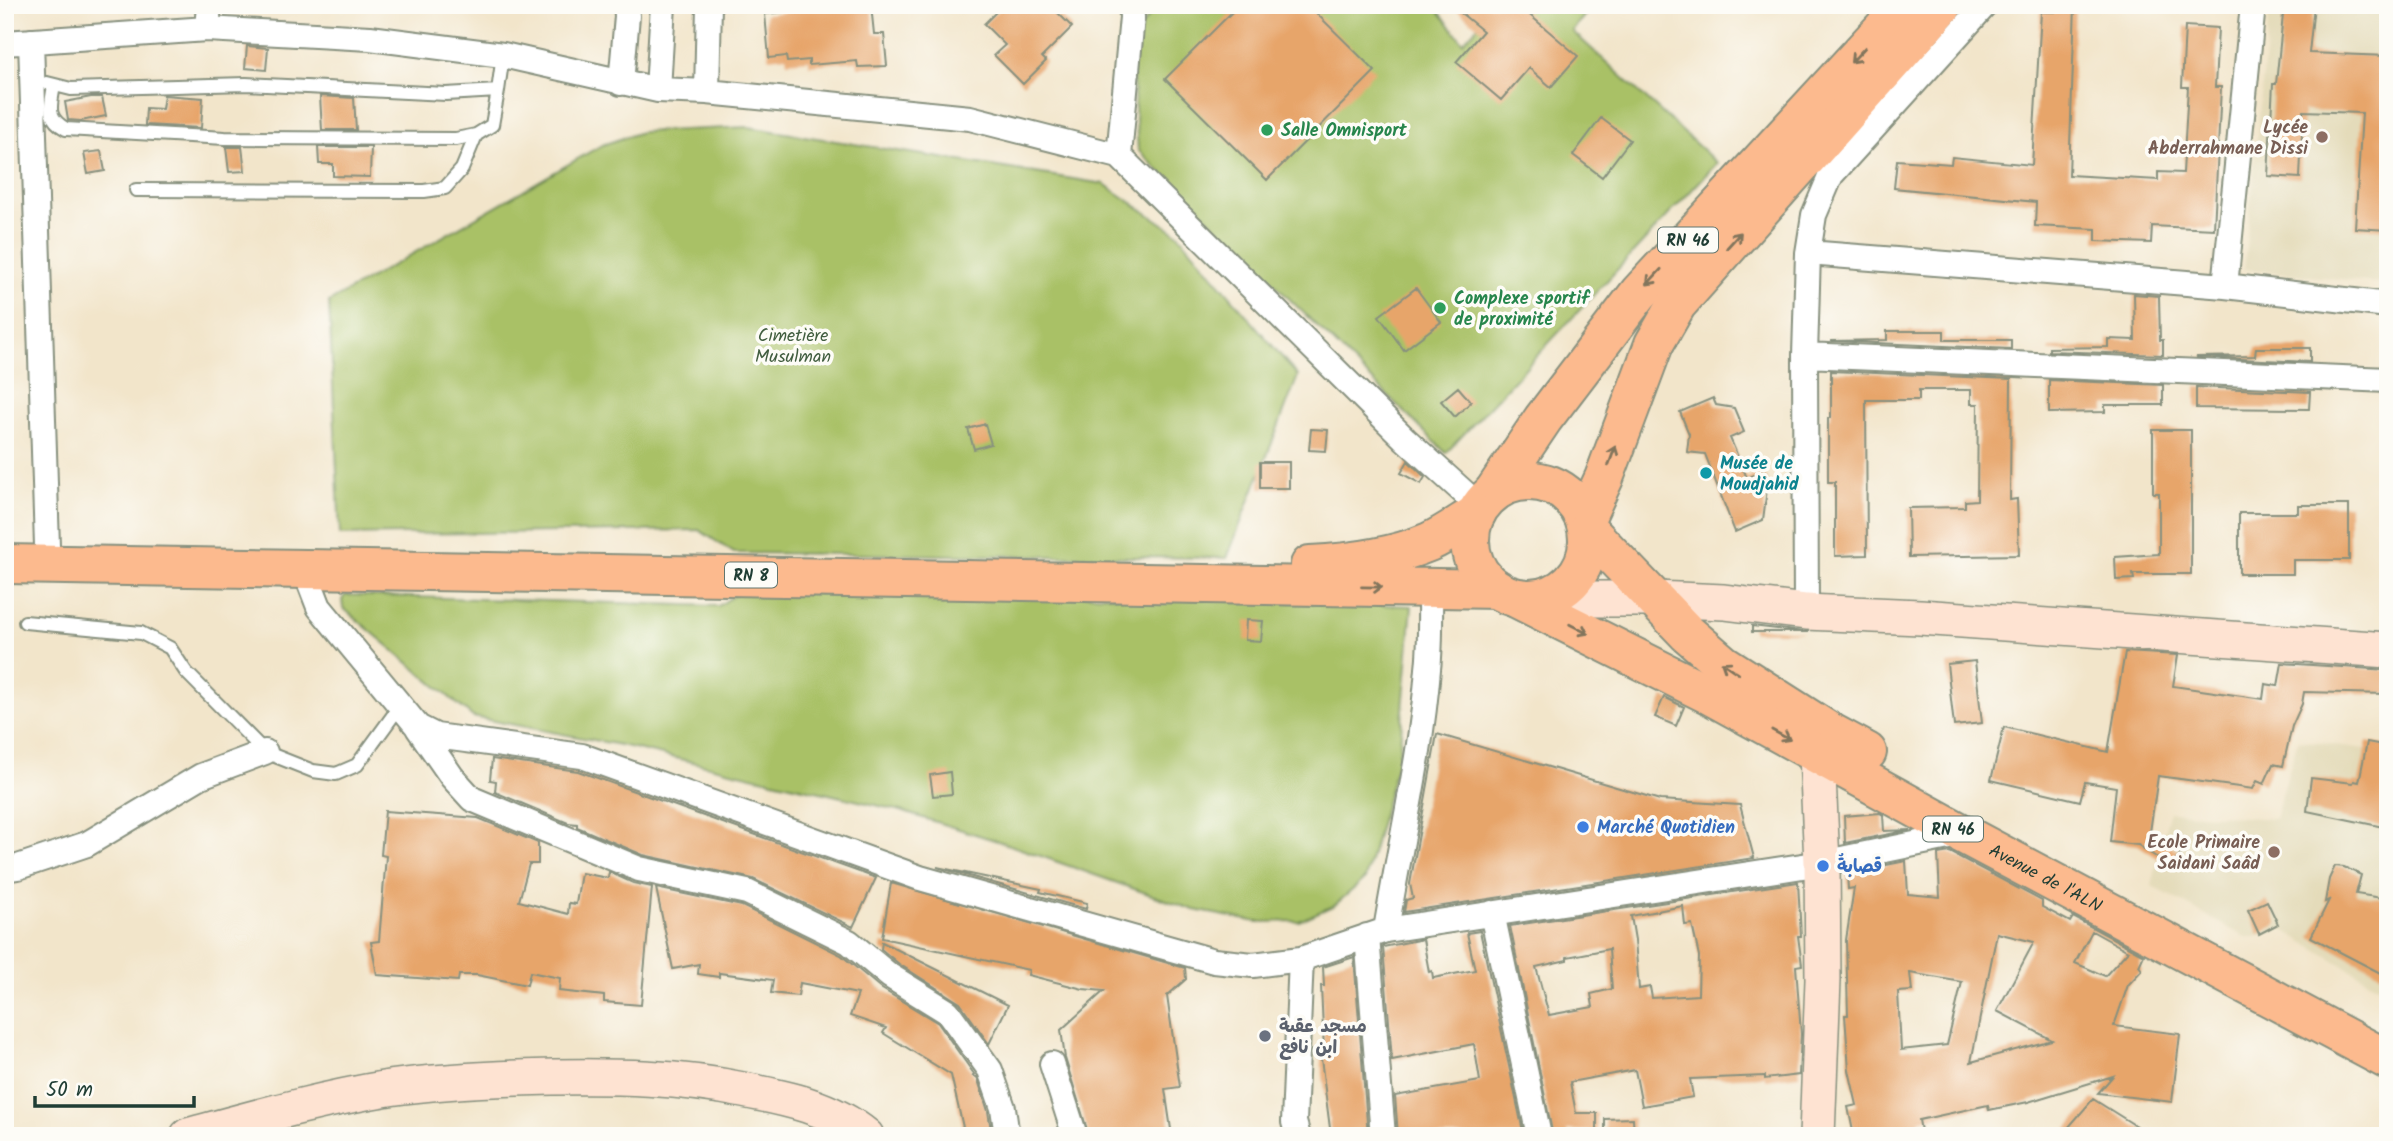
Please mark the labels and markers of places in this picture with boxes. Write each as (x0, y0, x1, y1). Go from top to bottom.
place label: Lycée Abderrahmane Dissi (2148, 114, 2308, 164)
place label: Salle Omnisport (1281, 117, 1408, 146)
marker: Salle Omnisport (1259, 122, 1275, 138)
marker: Lycée Abderrahmane Dissi (2314, 129, 2330, 145)
place label: Complexe sportif de proximité (1454, 285, 1591, 335)
marker: Complexe sportif de proximité (1432, 300, 1448, 316)
place label: Musée de Moudjahid (1720, 450, 1799, 500)
marker: Musée de Moudjahid (1698, 465, 1714, 481)
place label: Marché Quotidien (1597, 814, 1735, 843)
marker: Marché Quotidien (1575, 819, 1591, 835)
place label: Ecole Primaire Saidani Saâd (2148, 829, 2260, 879)
marker: Ecole Primaire Saidani Saâd (2266, 844, 2282, 860)
place label: قصابةُ (1837, 852, 1882, 882)
marker: قصابةُ (1815, 858, 1831, 874)
place label: مسجد عقبة ابن نافع (1279, 1013, 1367, 1063)
marker: مسجد عقبة ابن نافع (1257, 1028, 1273, 1044)

